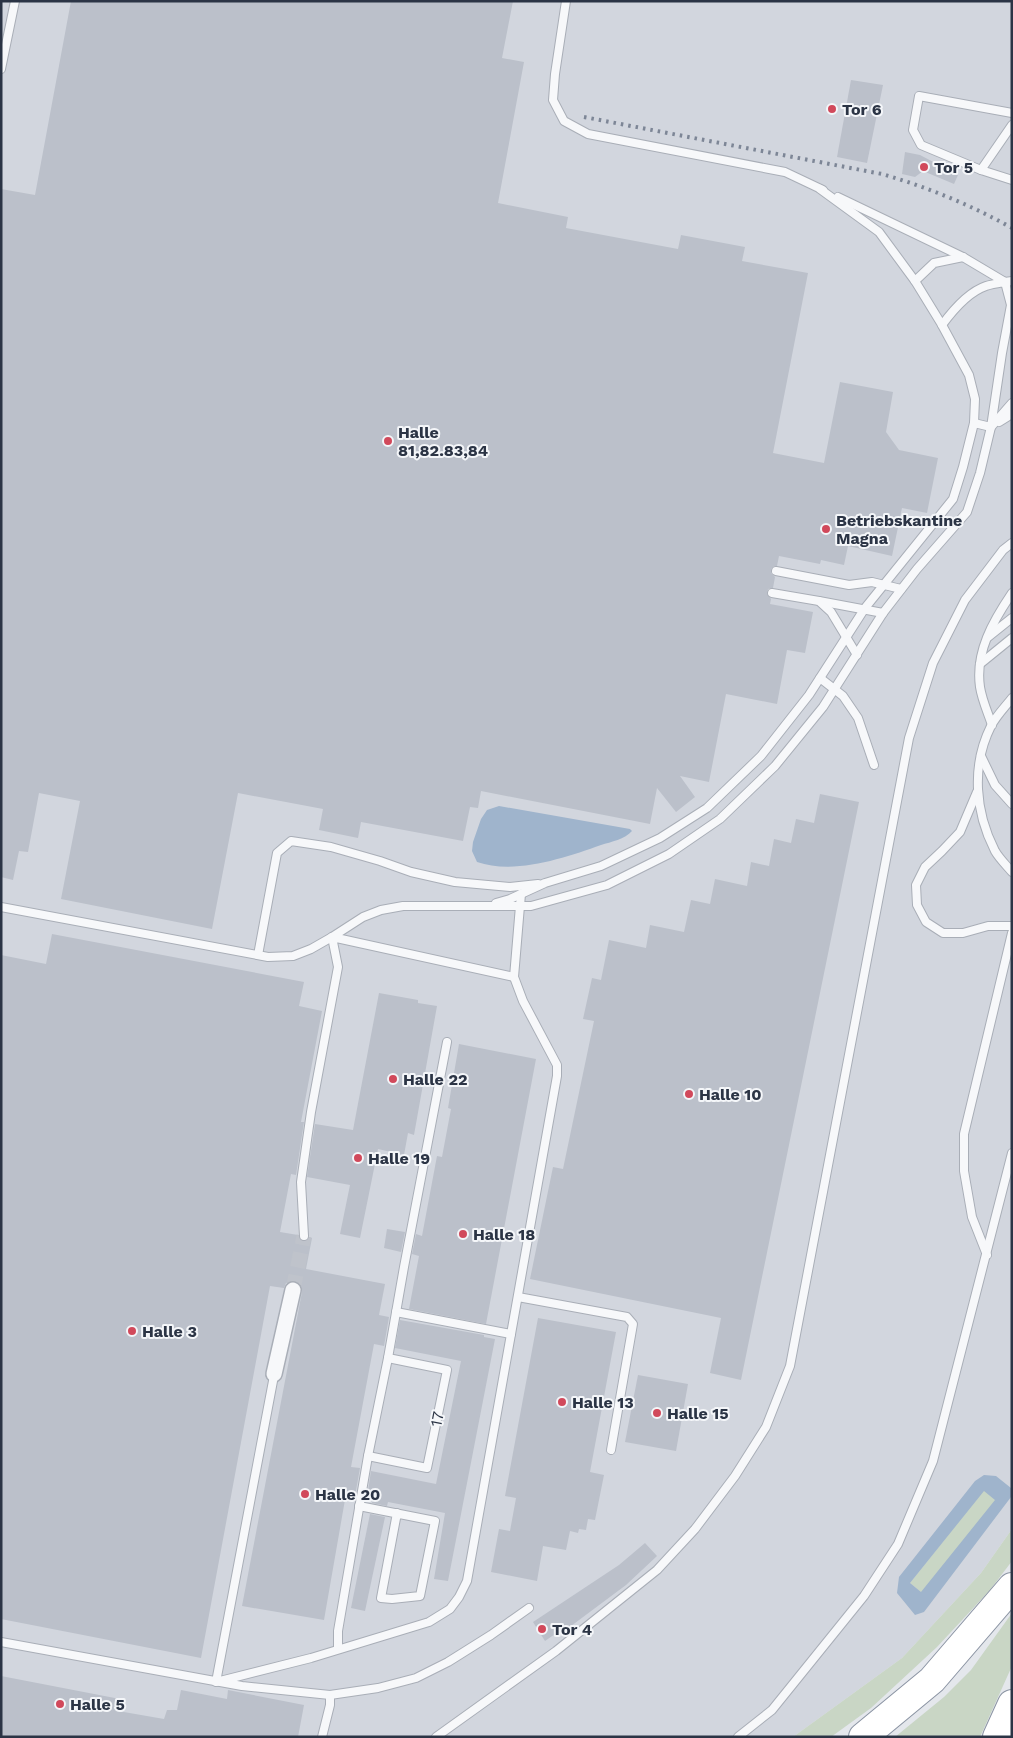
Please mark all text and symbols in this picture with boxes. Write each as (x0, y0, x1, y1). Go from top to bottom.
place label: Tor 6 (842, 100, 882, 119)
marker: Tor 6 (826, 103, 838, 115)
place label: Tor 5 (934, 158, 973, 177)
marker: Tor 5 (918, 161, 930, 173)
place label: Halle 81,82.83,84 (398, 423, 488, 460)
marker: Halle 81,82.83,84 (382, 435, 394, 447)
place label: Betriebskantine Magna (836, 511, 962, 548)
marker: Betriebskantine Magna (820, 523, 832, 535)
place label: Halle 22 (403, 1070, 467, 1089)
marker: Halle 22 (387, 1073, 399, 1085)
place label: Halle 10 (699, 1085, 761, 1104)
marker: Halle 10 (683, 1088, 695, 1100)
place label: Halle 19 (368, 1149, 430, 1168)
marker: Halle 19 (352, 1152, 364, 1164)
place label: Halle 18 (473, 1225, 535, 1244)
marker: Halle 18 (457, 1228, 469, 1240)
place label: Halle 3 (142, 1322, 197, 1341)
marker: Halle 3 (126, 1325, 138, 1337)
place label: Halle 13 (572, 1393, 634, 1412)
marker: Halle 13 (556, 1396, 568, 1408)
place label: Halle 15 (667, 1404, 729, 1423)
marker: Halle 15 (651, 1407, 663, 1419)
street label: 17 (426, 1410, 448, 1428)
place label: Halle 20 (315, 1485, 380, 1504)
marker: Halle 20 (299, 1488, 311, 1500)
place label: Tor 4 (552, 1620, 592, 1639)
marker: Tor 4 (536, 1623, 548, 1635)
place label: Halle 5 (70, 1695, 125, 1714)
marker: Halle 5 (54, 1698, 66, 1710)

